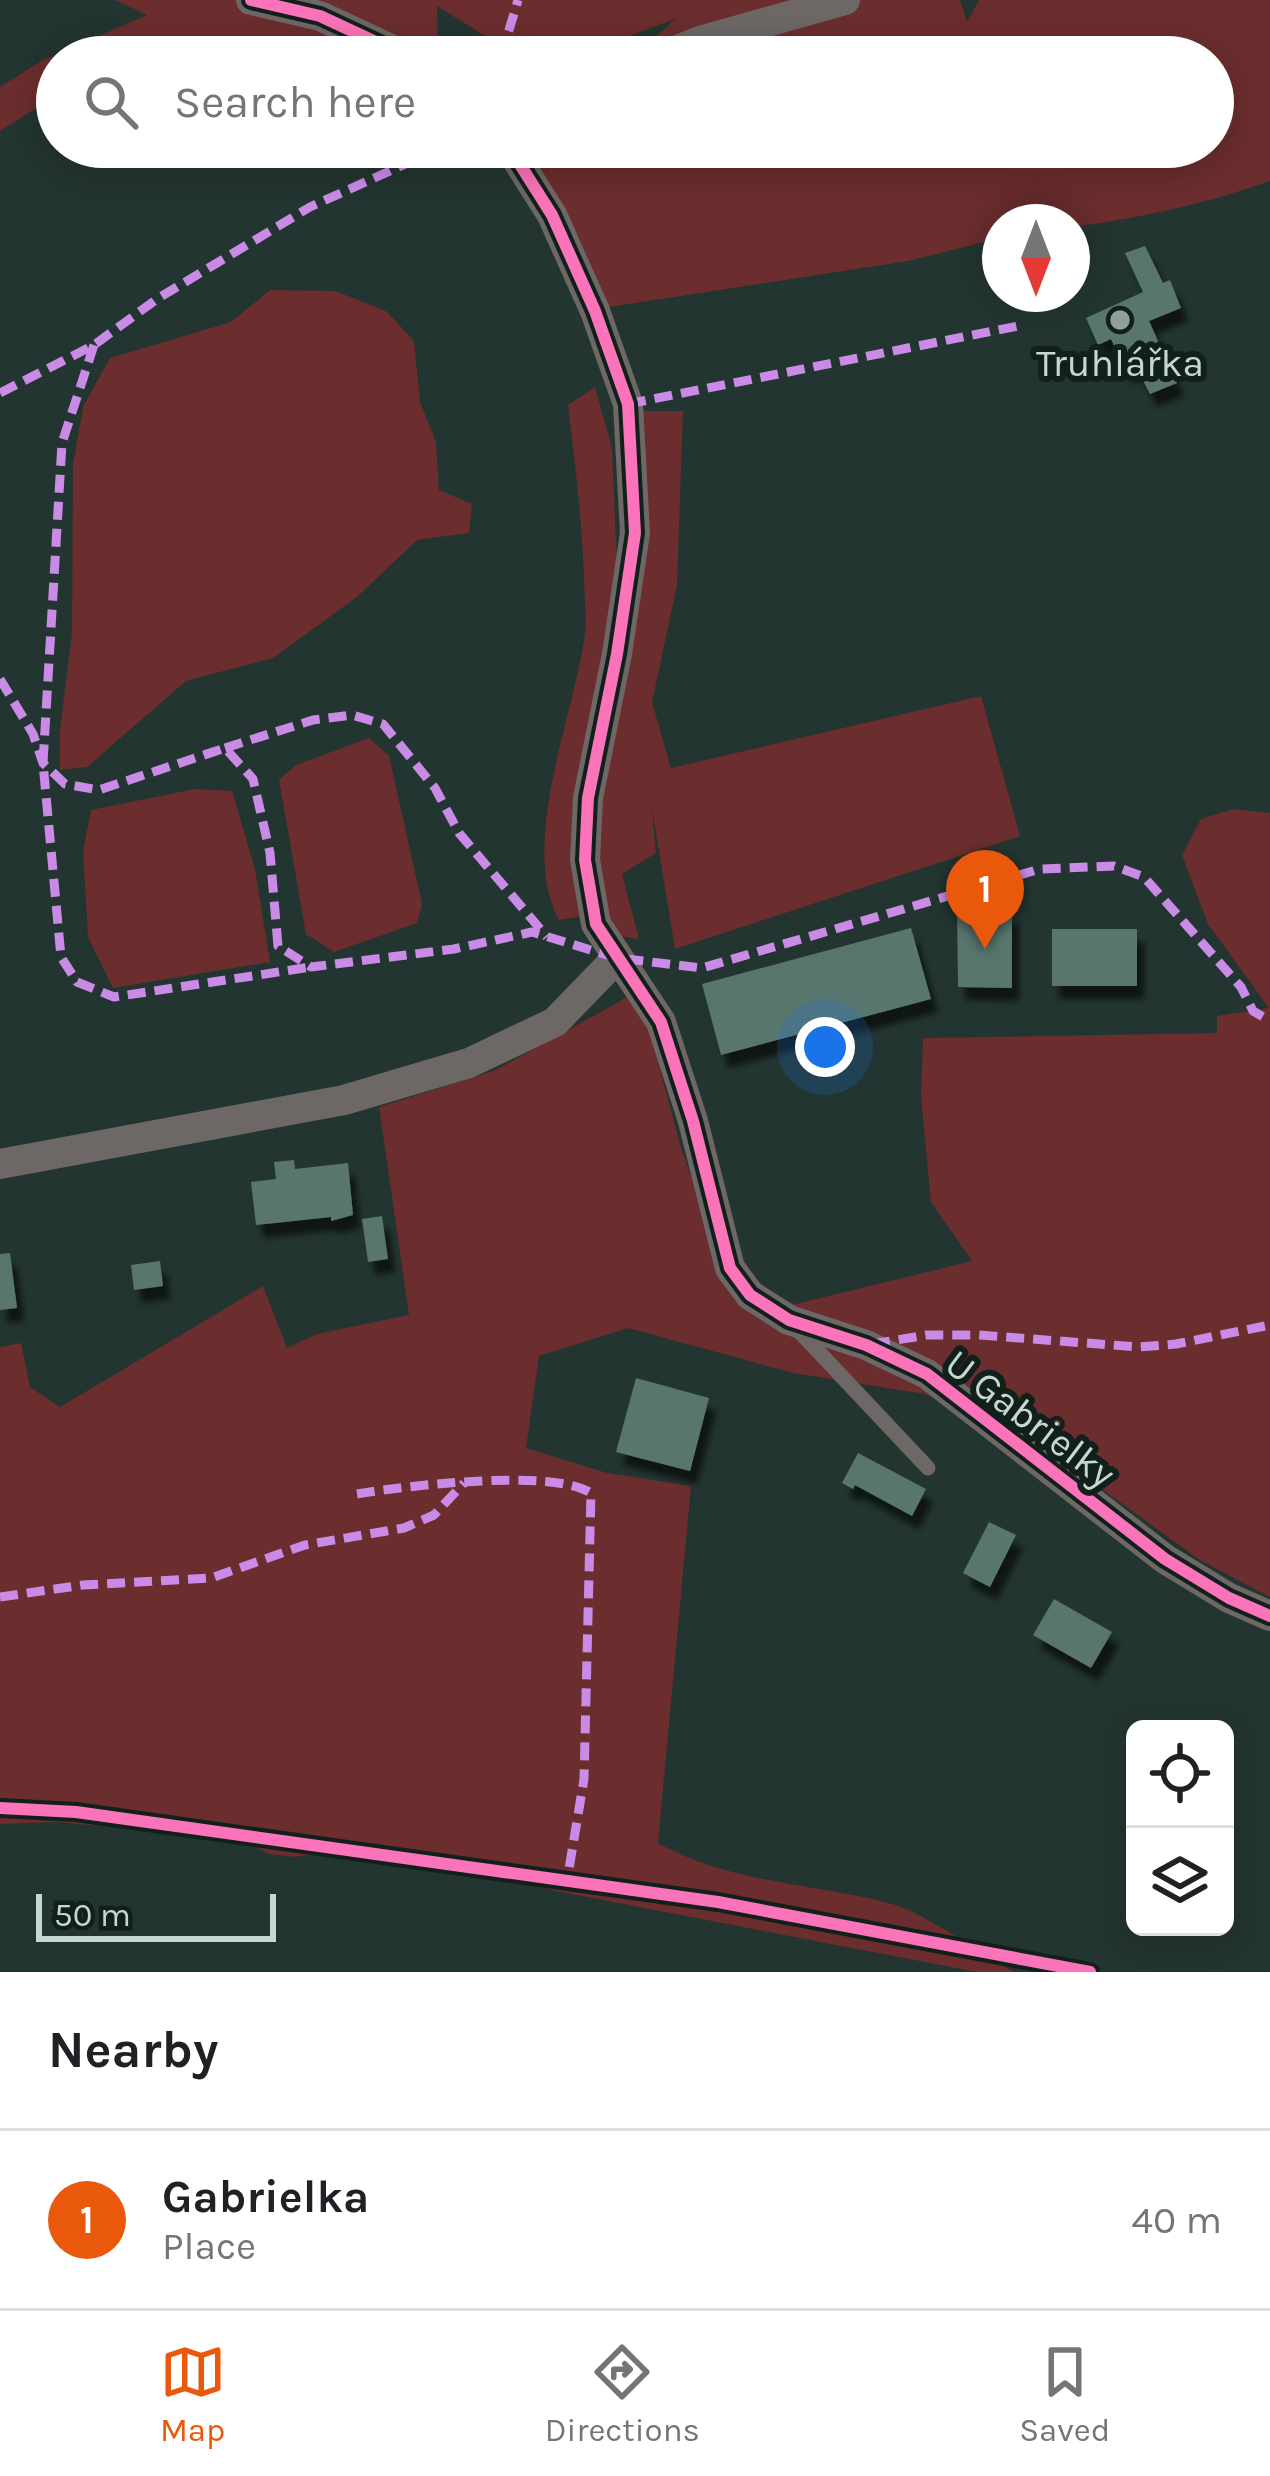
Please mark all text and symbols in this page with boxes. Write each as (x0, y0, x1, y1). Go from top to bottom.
search box (36, 36, 1234, 168)
icon: search (78, 69, 144, 135)
text: Search here (174, 76, 416, 128)
north arrow (982, 204, 1090, 312)
marker: Truhlářka (1107, 307, 1133, 333)
place label: Truhlářka (1036, 340, 1204, 386)
pin: 1 (946, 850, 1024, 949)
your location (795, 1017, 855, 1077)
street label: U Gabrielky (936, 1340, 1124, 1498)
map controls (1126, 1720, 1234, 1936)
button: locate (1126, 1720, 1234, 1828)
button: layers (1126, 1828, 1234, 1936)
scale bar (36, 1888, 276, 1941)
text: 50 m (54, 1896, 131, 1934)
text: Nearby (48, 2020, 218, 2080)
text: Gabrielka (162, 2171, 369, 2223)
text: 1 (80, 2197, 94, 2243)
text: 40 m (1131, 2197, 1222, 2243)
text: Place (162, 2223, 256, 2269)
tab: Map (160, 2339, 226, 2449)
tab: Directions (545, 2339, 700, 2449)
tab: Saved (1019, 2339, 1110, 2449)

